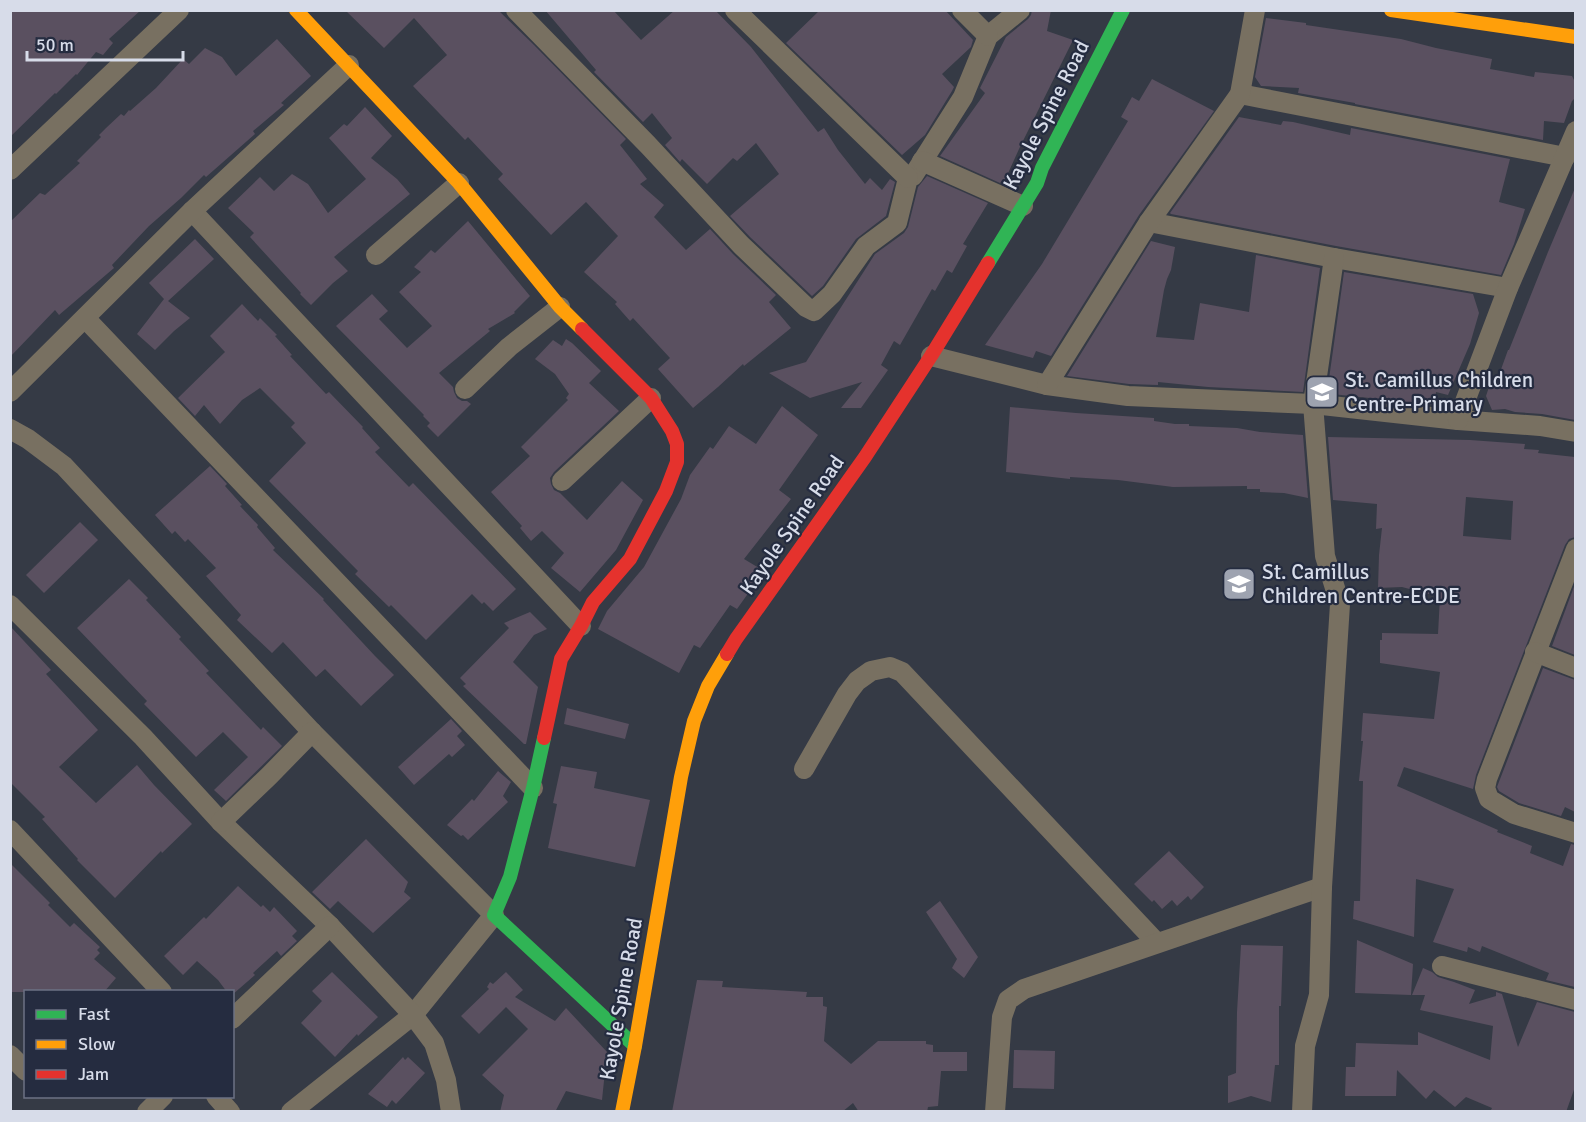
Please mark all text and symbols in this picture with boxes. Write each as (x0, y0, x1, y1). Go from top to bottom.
scale bar (27, 24, 183, 62)
text: 50 m (36, 34, 74, 56)
street label: Kayole Spine Road (997, 36, 1095, 194)
place label: St. Camillus Children Centre-Primary (1345, 367, 1533, 417)
school or university icon: St. Camillus Children Centre-Primary (1304, 374, 1340, 410)
street label: Kayole Spine Road (734, 450, 850, 600)
place label: St. Camillus Children Centre-ECDE (1262, 559, 1460, 609)
school or university icon: St. Camillus Children Centre-ECDE (1221, 566, 1257, 602)
street label: Kayole Spine Road (594, 916, 648, 1082)
legend (24, 990, 234, 1098)
text: Fast (78, 1003, 110, 1025)
text: Slow (78, 1033, 115, 1055)
text: Jam (78, 1063, 109, 1085)

